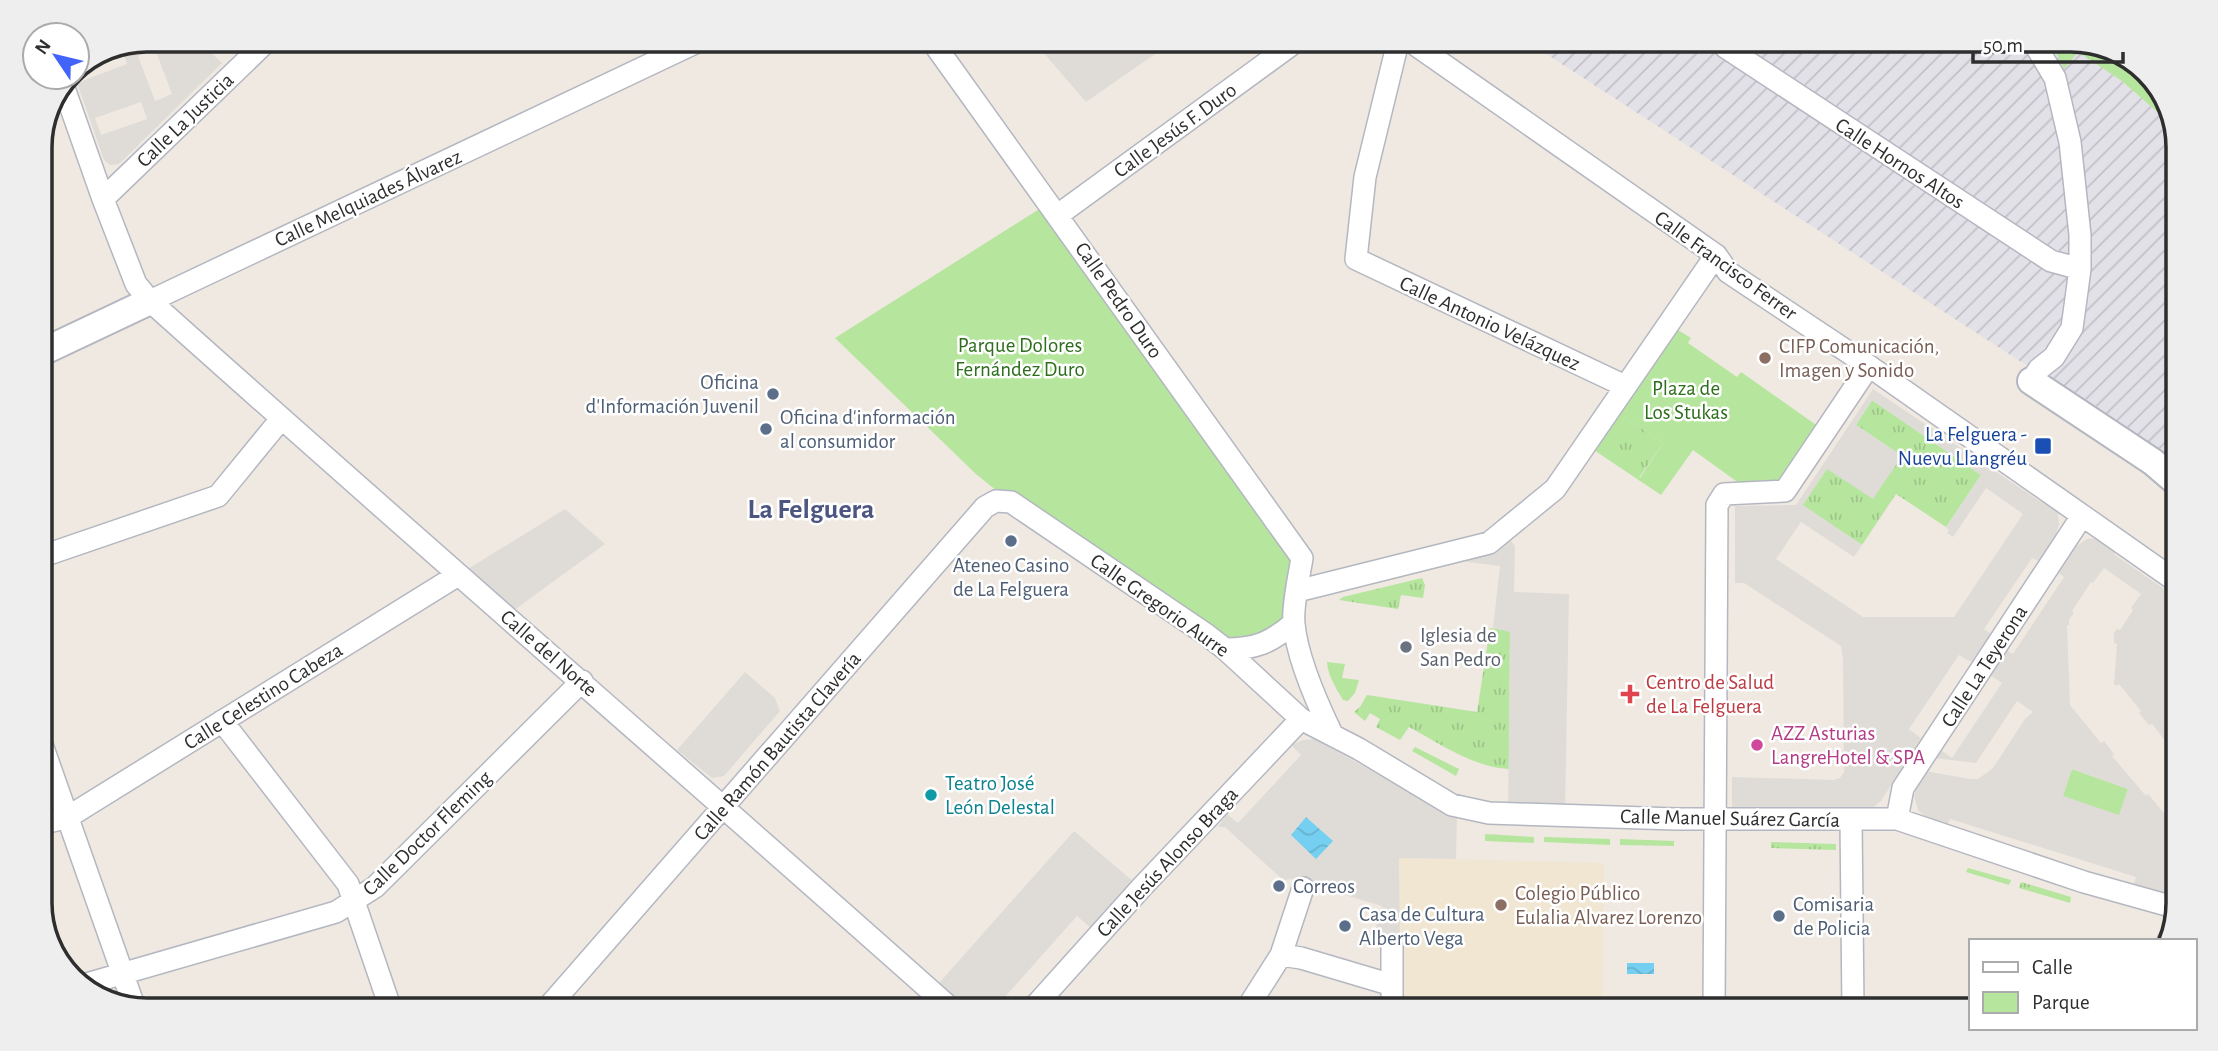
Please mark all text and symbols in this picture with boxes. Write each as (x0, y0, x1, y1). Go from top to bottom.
north arrow (21, 21, 91, 91)
scale bar (1973, 21, 2124, 65)
text: 50 m (1983, 35, 2023, 56)
text: N (32, 36, 55, 58)
street label: Calle La Justicia (133, 69, 238, 171)
street label: Calle Jesús F. Duro (1110, 79, 1241, 182)
street label: Calle Hornos Altos (1831, 114, 1968, 213)
street label: Calle Melquiades Álvarez (271, 144, 465, 251)
street label: Calle Francisco Ferrer (1651, 207, 1801, 324)
street label: Calle Pedro Duro (1071, 238, 1166, 362)
street label: Calle Antonio Velázquez (1396, 272, 1583, 375)
park label: Parque Dolores Fernández Duro (955, 335, 1085, 380)
place label: CIFP Comunicación, Imagen y Sonido (1779, 336, 1939, 381)
marker: CIFP Comunicación, Imagen y Sonido (1757, 350, 1773, 366)
place label: Oficina d'Información Juvenil (586, 372, 759, 417)
park label: Plaza de Los Stukas (1644, 378, 1728, 423)
marker: Oficina d'Información Juvenil (765, 386, 781, 402)
place label: Oficina d'información al consumidor (780, 407, 956, 452)
marker: Oficina d'información al consumidor (758, 421, 774, 437)
place label: La Felguera - Nuevu Llangréu (1898, 424, 2027, 469)
marker: La Felguera - Nuevu Llangréu (2033, 436, 2053, 456)
district label: La Felguera (747, 496, 875, 524)
marker: Ateneo Casino de La Felguera (1003, 533, 1019, 549)
street label: Calle Gregorio Aurre (1087, 550, 1233, 661)
place label: Ateneo Casino de La Felguera (953, 555, 1069, 600)
street label: Calle La Teyerona (1937, 601, 2032, 731)
street label: Calle del Norte (496, 606, 601, 701)
place label: Iglesia de San Pedro (1420, 625, 1501, 670)
street label: Calle Celestino Cabeza (180, 639, 347, 754)
marker: Iglesia de San Pedro (1398, 639, 1414, 655)
street label: Calle Ramón Bautista Clavería (690, 648, 865, 845)
place label: Centro de Salud de La Felguera (1646, 672, 1774, 717)
marker: Centro de Salud de La Felguera (1620, 684, 1640, 704)
place label: AZZ Asturias LangreHotel & SPA (1771, 723, 1925, 768)
marker: AZZ Asturias LangreHotel & SPA (1749, 737, 1765, 753)
street label: Calle Doctor Fleming (359, 766, 496, 900)
place label: Teatro José León Delestal (945, 773, 1055, 818)
street label: Calle Jesús Alonso Braga (1093, 783, 1242, 941)
marker: Teatro José León Delestal (923, 787, 939, 803)
street label: Calle Manuel Suárez García (1620, 806, 1840, 831)
place label: Correos (1293, 876, 1355, 897)
marker: Correos (1271, 878, 1287, 894)
place label: Colegio Público Eulalia Alvarez Lorenzo (1515, 883, 1702, 928)
place label: Comisaria de Policia (1793, 894, 1875, 939)
marker: Colegio Público Eulalia Alvarez Lorenzo (1493, 897, 1509, 913)
place label: Casa de Cultura Alberto Vega (1359, 904, 1485, 949)
marker: Comisaria de Policia (1771, 908, 1787, 924)
marker: Casa de Cultura Alberto Vega (1337, 918, 1353, 934)
legend (1969, 939, 2197, 1030)
text: Calle (2032, 957, 2073, 978)
text: Parque (2032, 992, 2090, 1013)

